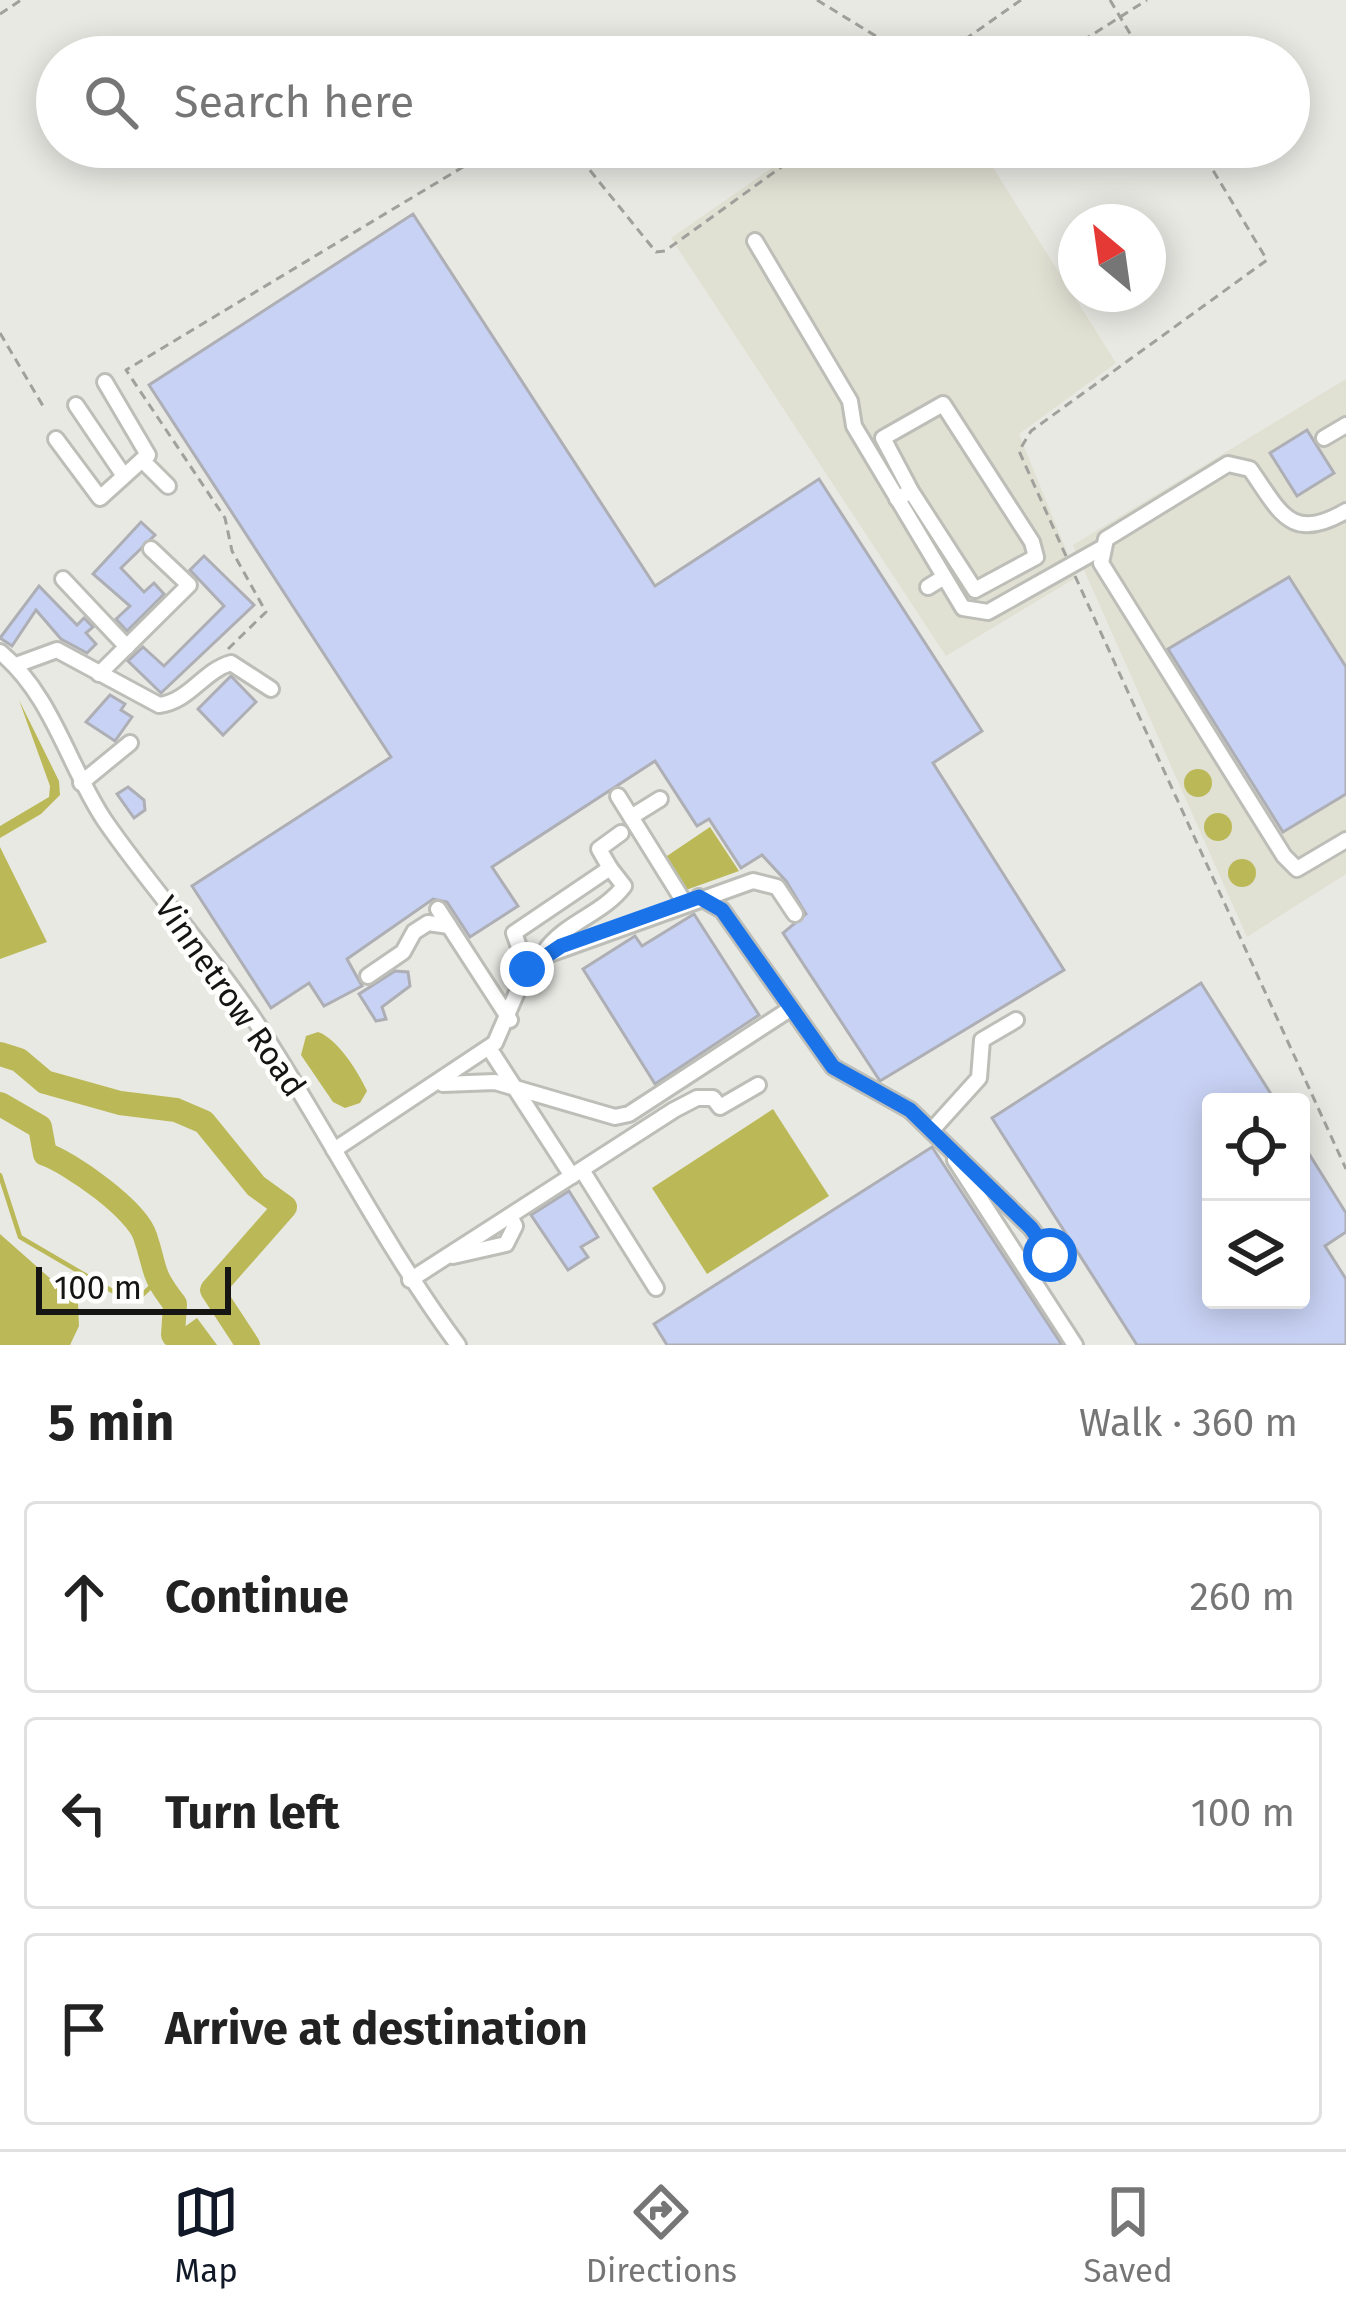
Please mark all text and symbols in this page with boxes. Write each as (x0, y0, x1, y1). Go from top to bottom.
search box (36, 36, 1310, 168)
icon: search (78, 69, 144, 135)
text: Search here (174, 75, 414, 129)
north arrow (1058, 204, 1166, 312)
street label: Vinnetrow Road (146, 889, 314, 1105)
route end (500, 942, 554, 996)
map controls (1202, 1093, 1310, 1309)
button: locate (1202, 1093, 1310, 1201)
button: layers (1202, 1201, 1310, 1309)
route start (1023, 1228, 1077, 1282)
scale bar (36, 1261, 231, 1314)
text: 100 m (54, 1268, 142, 1308)
text: 5 min (48, 1392, 174, 1454)
text: Walk · 360 m (1079, 1400, 1298, 1446)
icon: ahead (51, 1564, 117, 1630)
text: Continue (165, 1570, 349, 1624)
text: 260 m (1189, 1574, 1295, 1620)
icon: left (51, 1780, 117, 1846)
text: Turn left (165, 1786, 339, 1840)
text: 100 m (1191, 1790, 1295, 1836)
icon: arrive (51, 1996, 117, 2062)
text: Arrive at destination (165, 2002, 588, 2056)
tab: Map (173, 2179, 239, 2291)
tab: Directions (586, 2179, 737, 2291)
tab: Saved (1083, 2179, 1173, 2291)

